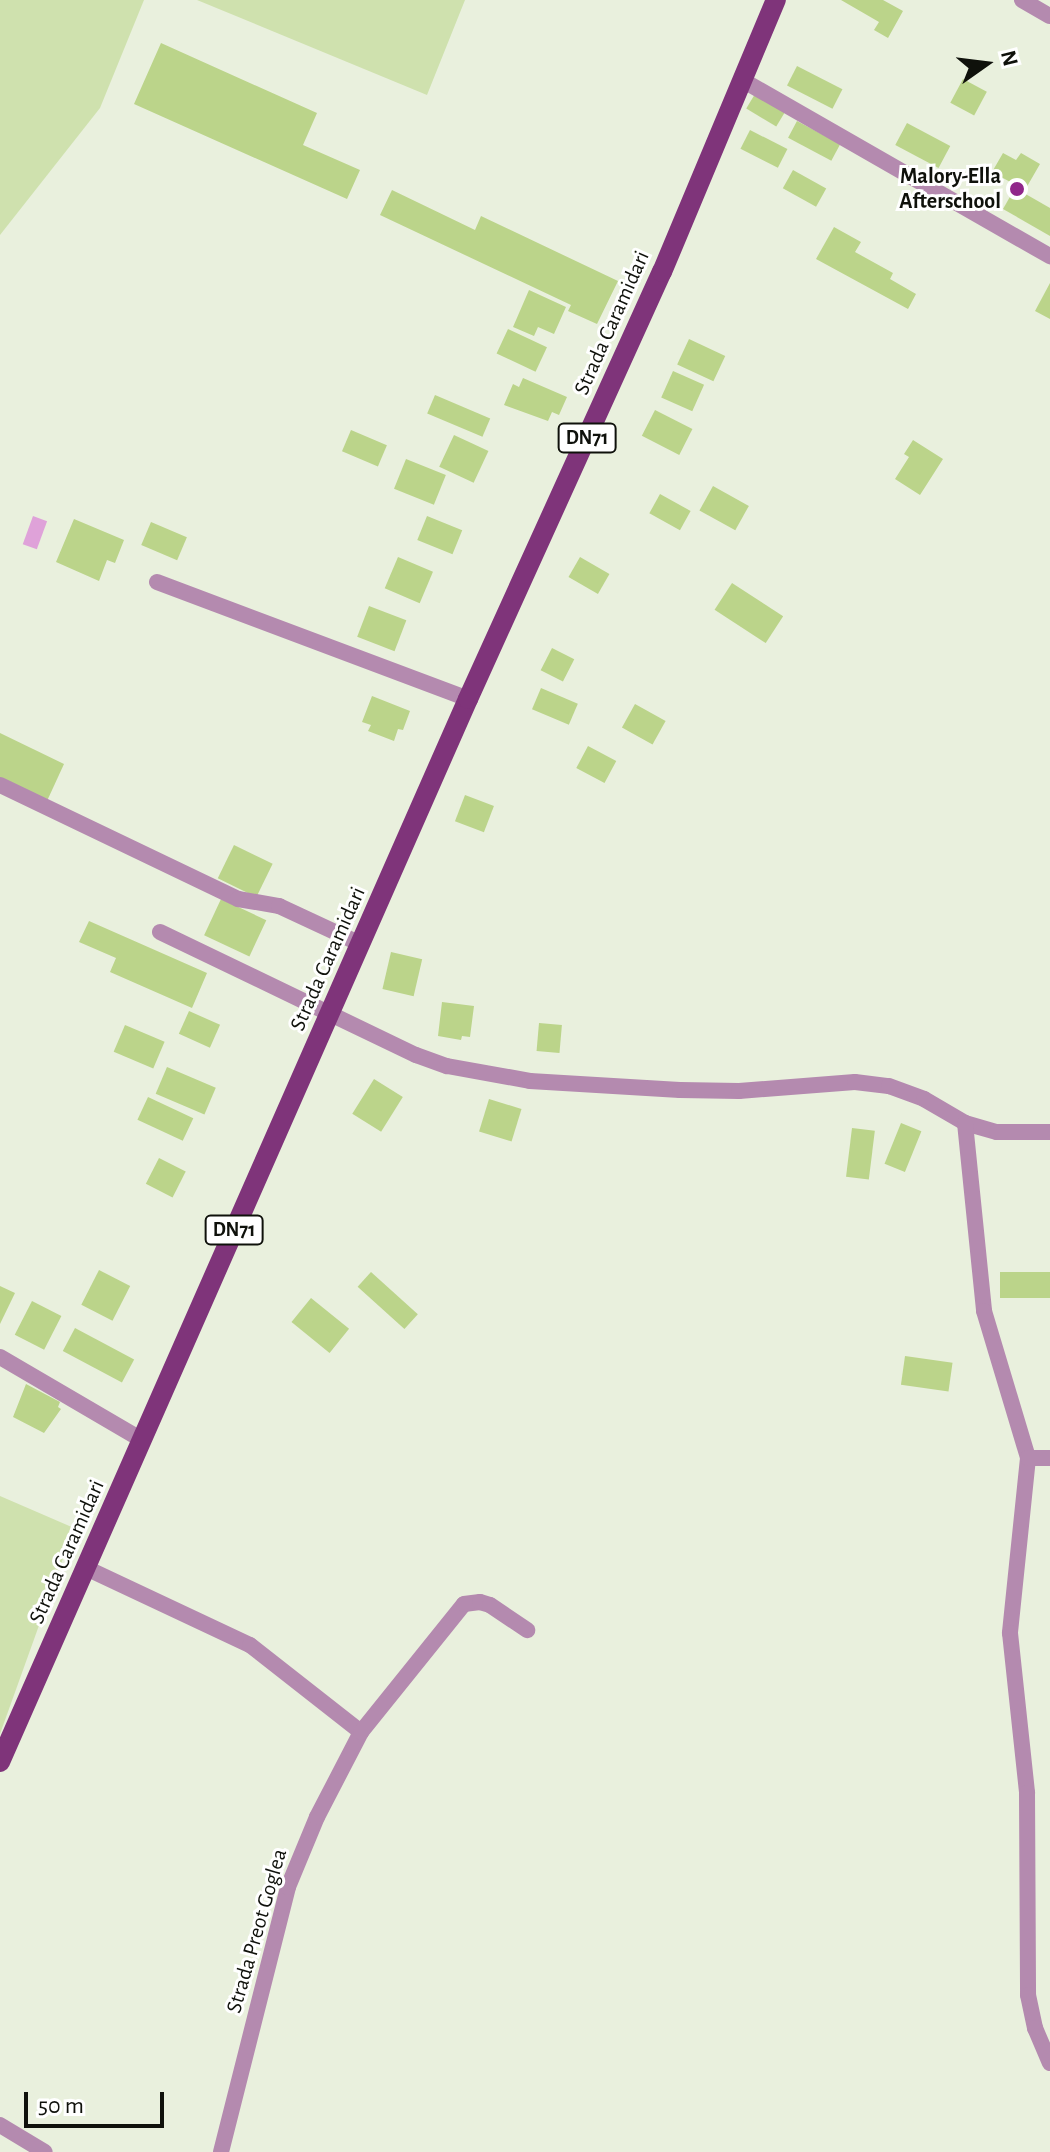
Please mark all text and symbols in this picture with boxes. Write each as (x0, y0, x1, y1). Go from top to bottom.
north arrow (946, 24, 1026, 104)
text: N (997, 48, 1022, 68)
place label: Malory-Ella Afterschool (899, 163, 1001, 214)
marker: Malory-Ella Afterschool (1008, 180, 1026, 198)
street label: Strada Caramidari (569, 247, 655, 399)
road number: DN71 (557, 422, 617, 454)
street label: Strada Caramidari (285, 883, 371, 1035)
road number: DN71 (204, 1214, 264, 1246)
street label: Strada Caramidari (24, 1476, 110, 1628)
street label: Strada Preot Goglea (221, 1846, 293, 2016)
scale bar (28, 2076, 168, 2126)
text: 50 m (38, 2094, 84, 2118)

